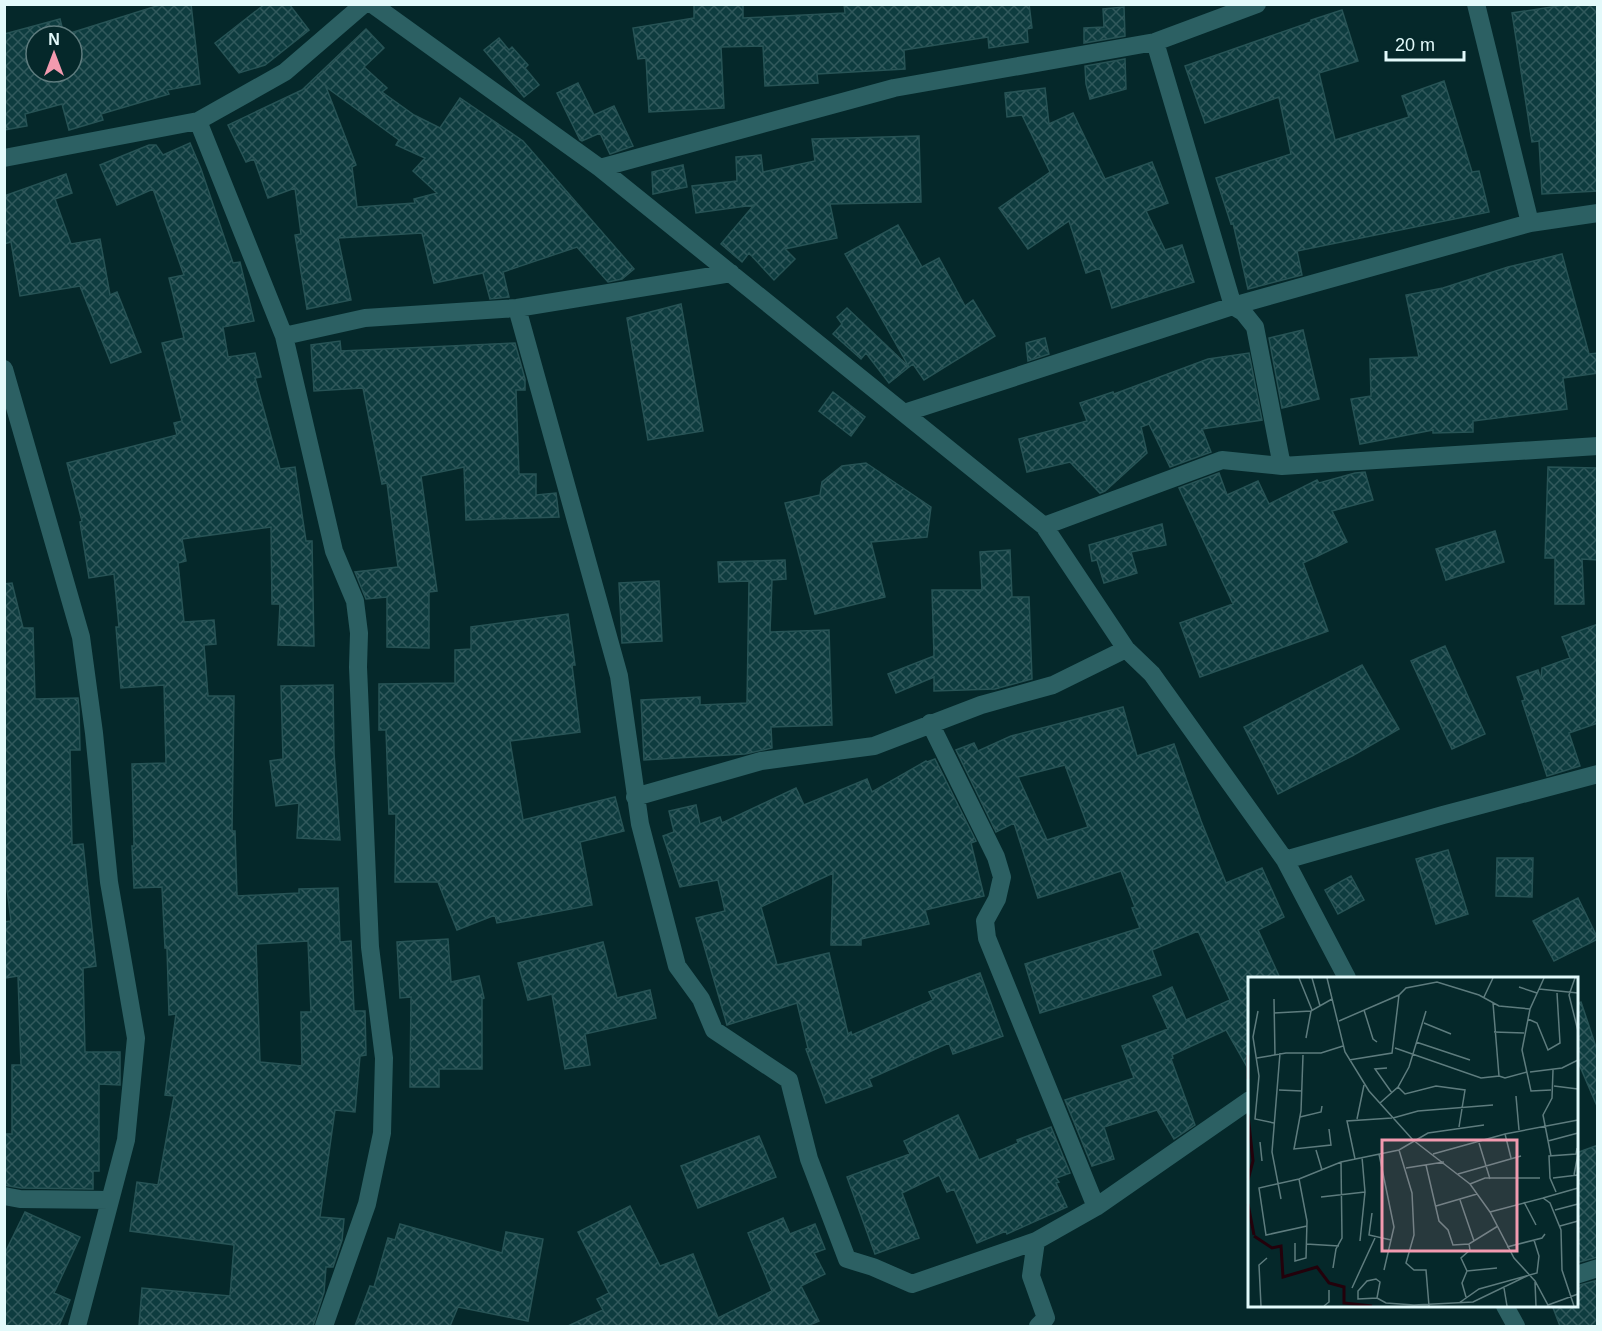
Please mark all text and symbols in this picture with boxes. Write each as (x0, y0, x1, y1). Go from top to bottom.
north arrow (24, 24, 84, 84)
scale bar (1386, 24, 1464, 62)
text: N (48, 31, 60, 48)
text: 20 m (1395, 35, 1435, 55)
inset map (1248, 977, 1578, 1307)

